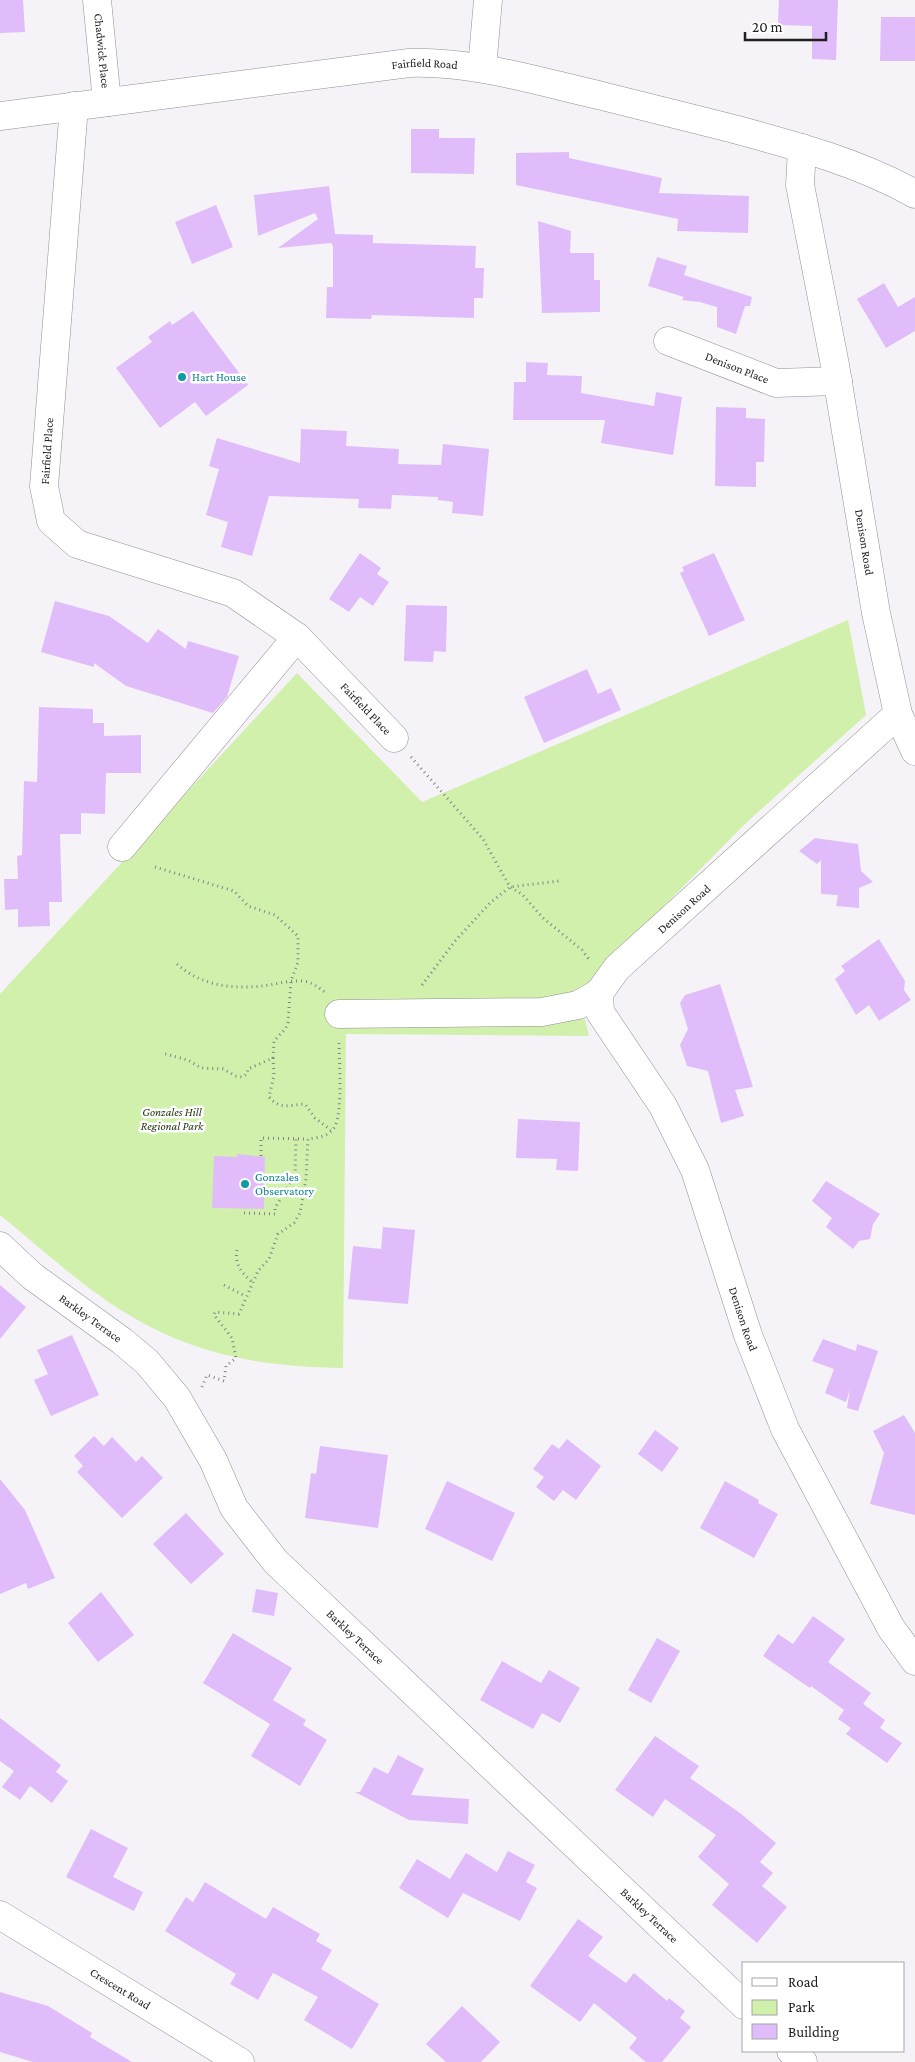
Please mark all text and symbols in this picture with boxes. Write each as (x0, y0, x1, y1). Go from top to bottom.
scale bar (745, 10, 826, 42)
street label: Chadwick Place (91, 13, 113, 89)
text: 20 m (752, 19, 783, 35)
street label: Fairfield Road (391, 56, 459, 72)
street label: Denison Place (703, 349, 771, 387)
place label: Hart House (192, 370, 246, 384)
marker: Hart House (176, 371, 188, 383)
street label: Fairfield Place (38, 417, 56, 485)
street label: Denison Road (852, 508, 877, 577)
street label: Fairfield Place (337, 680, 394, 738)
street label: Denison Road (655, 881, 714, 936)
park label: Gonzales Hill Regional Park (141, 1105, 204, 1133)
place label: Gonzales Observatory (255, 1170, 315, 1198)
marker: Gonzales Observatory (239, 1178, 251, 1190)
street label: Denison Road (726, 1285, 761, 1354)
street label: Barkley Terrace (57, 1291, 124, 1345)
street label: Barkley Terrace (324, 1607, 387, 1667)
street label: Barkley Terrace (618, 1885, 681, 1946)
legend (742, 1962, 905, 2052)
street label: Crescent Road (87, 1965, 154, 2013)
text: Road (788, 1974, 819, 1990)
text: Park (788, 1999, 815, 2015)
text: Building (788, 2024, 839, 2041)

